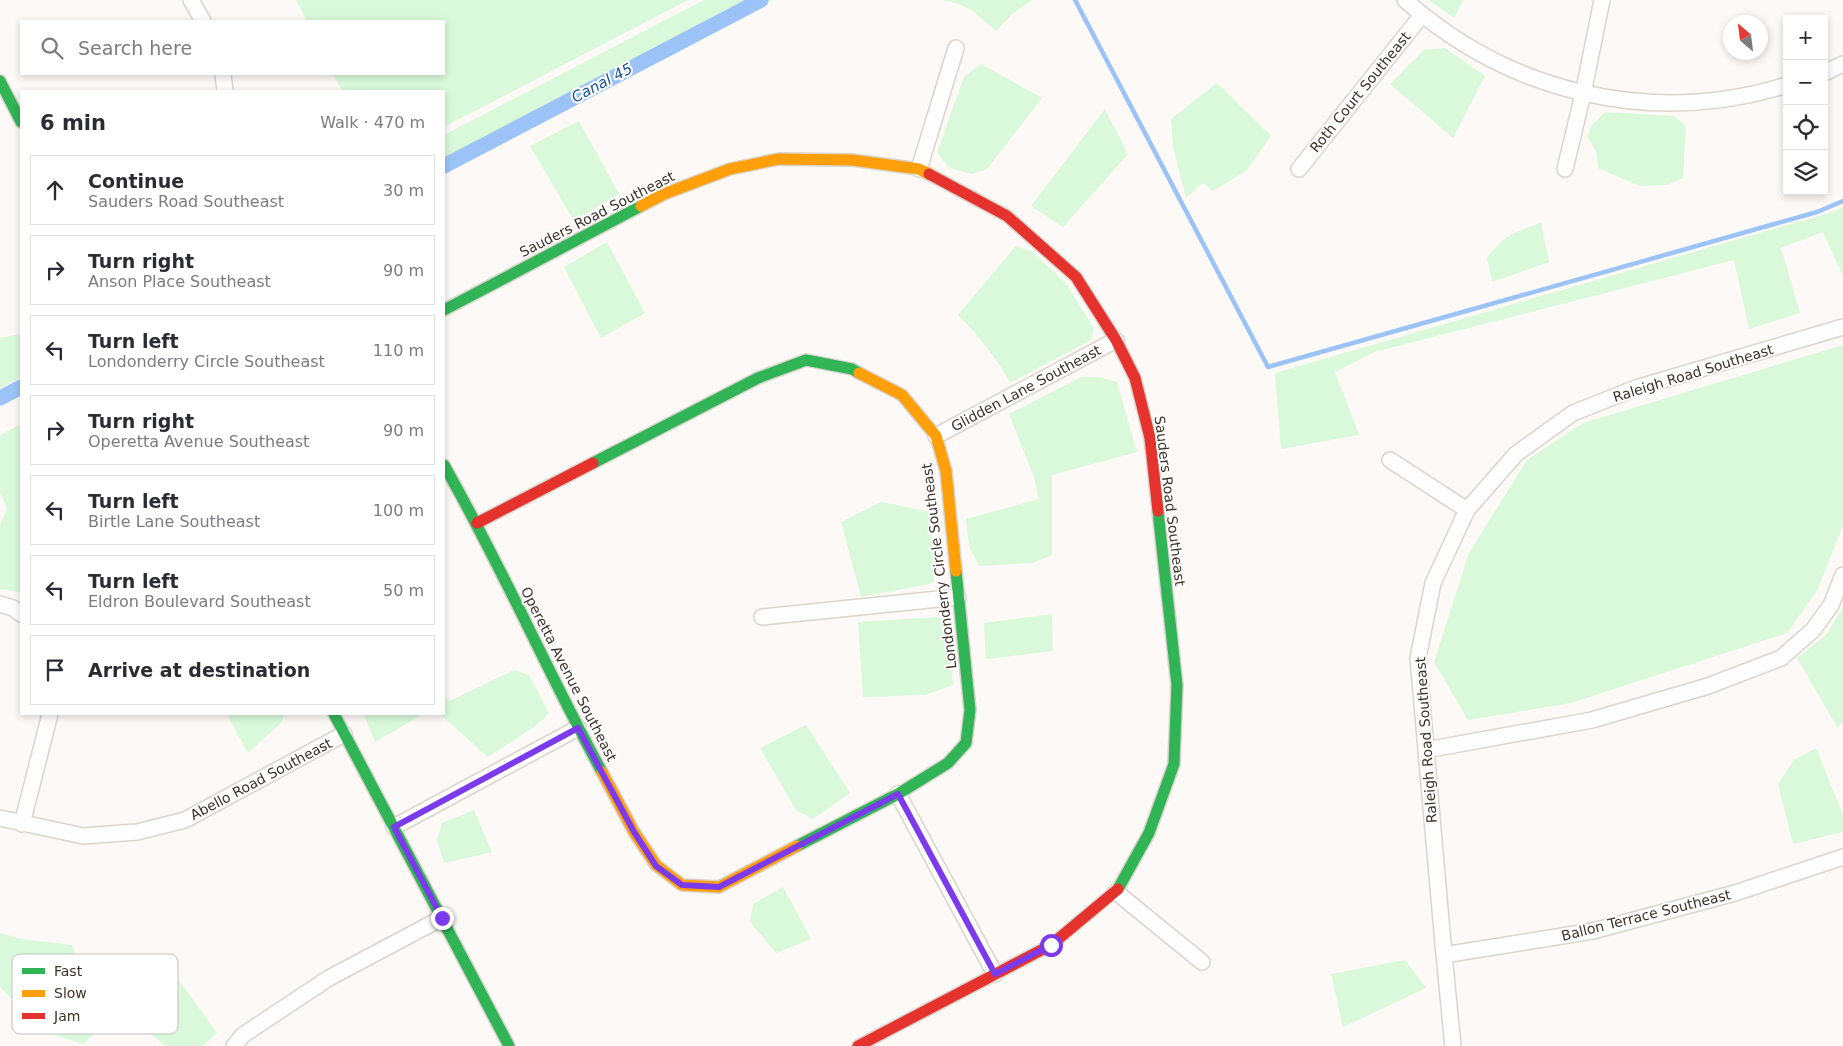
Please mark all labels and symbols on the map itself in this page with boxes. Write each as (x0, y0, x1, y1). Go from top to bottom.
north arrow (1723, 15, 1768, 60)
street label: Roth Court Southeast (1307, 28, 1414, 155)
water label: Canal 45 (568, 59, 636, 107)
street label: Sauders Road Southeast (517, 168, 678, 260)
street label: Glidden Lane Southeast (948, 341, 1104, 434)
street label: Raleigh Road Southeast (1611, 341, 1776, 405)
street label: Sauders Road Southeast (1152, 415, 1188, 588)
street label: Londonderry Circle Southeast (918, 462, 960, 670)
street label: Operetta Avenue Southeast (518, 584, 620, 764)
street label: Raleigh Road Southeast (1412, 656, 1440, 824)
street label: Abello Road Southeast (187, 735, 335, 823)
street label: Ballon Terrace Southeast (1560, 886, 1733, 944)
route end (431, 907, 454, 930)
route start (1040, 934, 1063, 957)
legend (12, 954, 178, 1034)
text: Fast (54, 963, 83, 979)
text: Slow (54, 985, 87, 1001)
text: Jam (53, 1008, 80, 1024)

